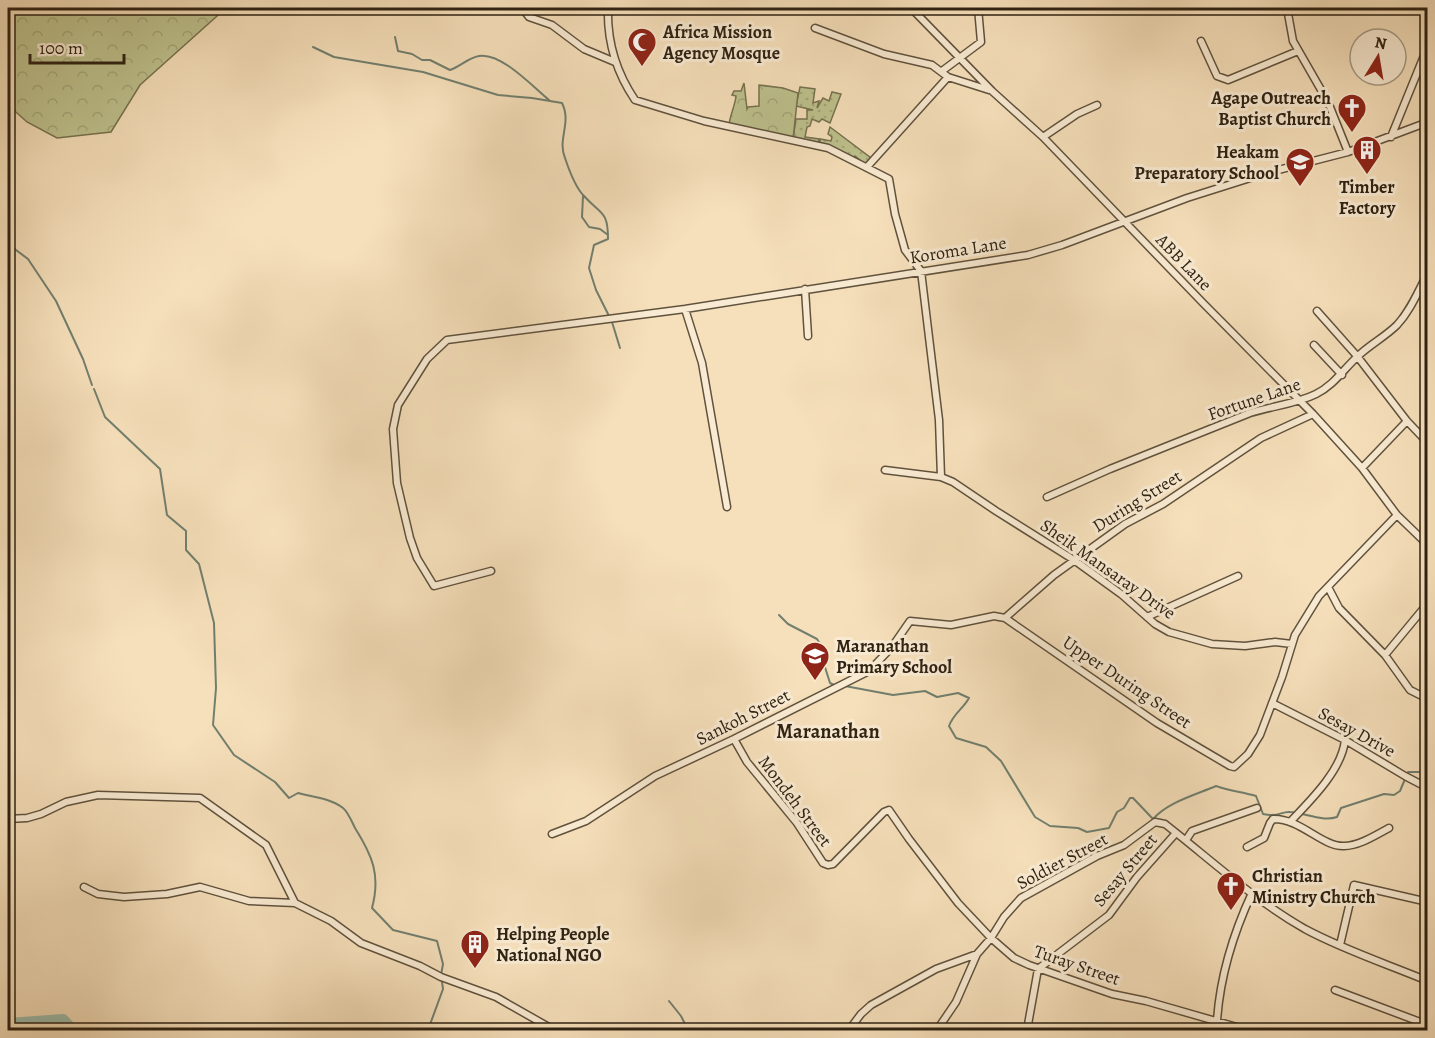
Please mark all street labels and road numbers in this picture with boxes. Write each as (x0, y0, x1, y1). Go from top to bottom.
street label: ABB Lane (1150, 227, 1217, 296)
street label: Koroma Lane (908, 230, 1008, 270)
street label: Fortune Lane (1204, 372, 1304, 426)
street label: During Street (1088, 464, 1186, 538)
street label: Sheik Mansaray Drive (1035, 513, 1181, 625)
street label: Upper During Street (1058, 630, 1196, 734)
street label: Sankoh Street (692, 683, 794, 751)
street label: Sesay Drive (1314, 701, 1400, 763)
street label: Mondeh Street (753, 750, 837, 852)
street label: Soldier Street (1012, 827, 1112, 895)
street label: Sesay Street (1087, 828, 1163, 912)
street label: Turay Street (1031, 939, 1123, 991)

